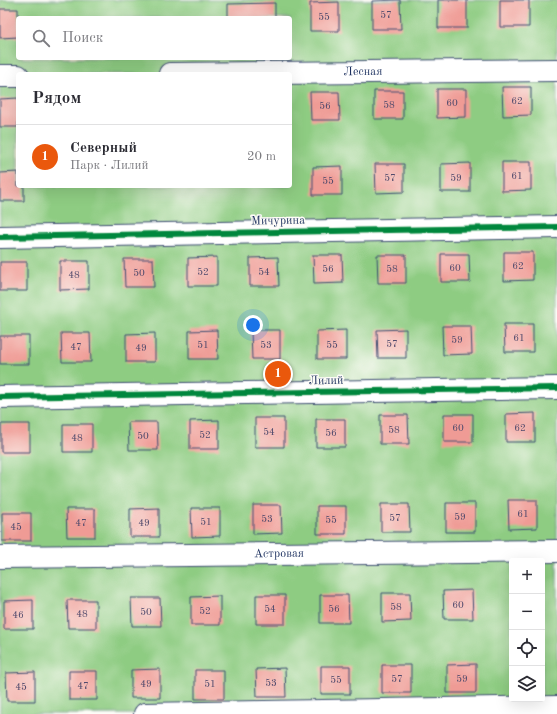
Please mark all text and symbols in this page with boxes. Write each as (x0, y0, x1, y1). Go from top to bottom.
house number: 57 (380, 10, 392, 20)
house number: 55 (318, 12, 330, 22)
search box (16, 16, 292, 60)
icon: search (30, 27, 52, 49)
text: Поиск (62, 31, 103, 46)
street label: Лесная (343, 66, 382, 78)
text: Рядом (32, 90, 81, 107)
house number: 62 (511, 96, 523, 106)
house number: 60 (446, 98, 458, 108)
house number: 58 (383, 100, 395, 110)
house number: 56 (319, 101, 331, 111)
text: Северный (70, 141, 137, 156)
text: 1 (41, 150, 49, 163)
text: 20 m (247, 150, 276, 163)
text: Парк · Лилий (70, 159, 149, 172)
house number: 61 (511, 171, 523, 181)
house number: 57 (384, 173, 396, 183)
house number: 59 (450, 173, 462, 183)
house number: 55 (322, 176, 334, 186)
street label: Мичурина (251, 215, 305, 227)
house number: 62 (512, 261, 524, 271)
house number: 60 (449, 263, 461, 273)
house number: 56 (322, 264, 334, 274)
house number: 58 (386, 264, 398, 274)
house number: 52 (197, 267, 209, 277)
house number: 54 (258, 267, 270, 277)
house number: 50 (133, 268, 145, 278)
house number: 48 (68, 270, 80, 280)
your location (243, 315, 263, 335)
house number: 61 (513, 333, 525, 343)
house number: 59 (451, 335, 463, 345)
house number: 57 (386, 339, 398, 349)
house number: 51 (197, 340, 209, 350)
house number: 53 (260, 340, 272, 350)
house number: 55 (326, 340, 338, 350)
house number: 47 (70, 342, 82, 352)
house number: 49 (135, 343, 147, 353)
pin: 1 (265, 359, 291, 389)
street label: Лилий (309, 375, 343, 387)
house number: 60 (452, 423, 464, 433)
house number: 62 (514, 423, 526, 433)
house number: 58 (388, 425, 400, 435)
house number: 54 (263, 427, 275, 437)
house number: 56 (325, 428, 337, 438)
house number: 52 (199, 430, 211, 440)
house number: 50 (137, 431, 149, 441)
house number: 48 (71, 433, 83, 443)
house number: 61 (517, 509, 529, 519)
house number: 59 (454, 512, 466, 522)
house number: 57 (389, 513, 401, 523)
house number: 53 (261, 514, 273, 524)
house number: 55 (325, 515, 337, 525)
house number: 51 (200, 517, 212, 527)
house number: 47 (75, 518, 87, 528)
house number: 49 (138, 518, 150, 528)
house number: 45 (10, 522, 22, 532)
street label: Астровая (254, 548, 304, 560)
map controls (509, 558, 545, 702)
button: + (509, 558, 545, 594)
button: − (509, 594, 545, 630)
house number: 60 (452, 600, 464, 610)
house number: 58 (390, 602, 402, 612)
house number: 54 (264, 604, 276, 614)
house number: 56 (328, 604, 340, 614)
house number: 52 (199, 606, 211, 616)
house number: 50 (140, 607, 152, 617)
house number: 48 (76, 609, 88, 619)
house number: 46 (12, 610, 24, 620)
button: locate (509, 630, 545, 666)
button: layers (509, 666, 545, 702)
house number: 57 (391, 674, 403, 684)
house number: 59 (456, 674, 468, 684)
house number: 55 (330, 675, 342, 685)
house number: 53 (265, 678, 277, 688)
house number: 49 (140, 679, 152, 689)
house number: 51 (204, 679, 216, 689)
house number: 47 (77, 681, 89, 691)
house number: 45 (15, 682, 27, 692)

